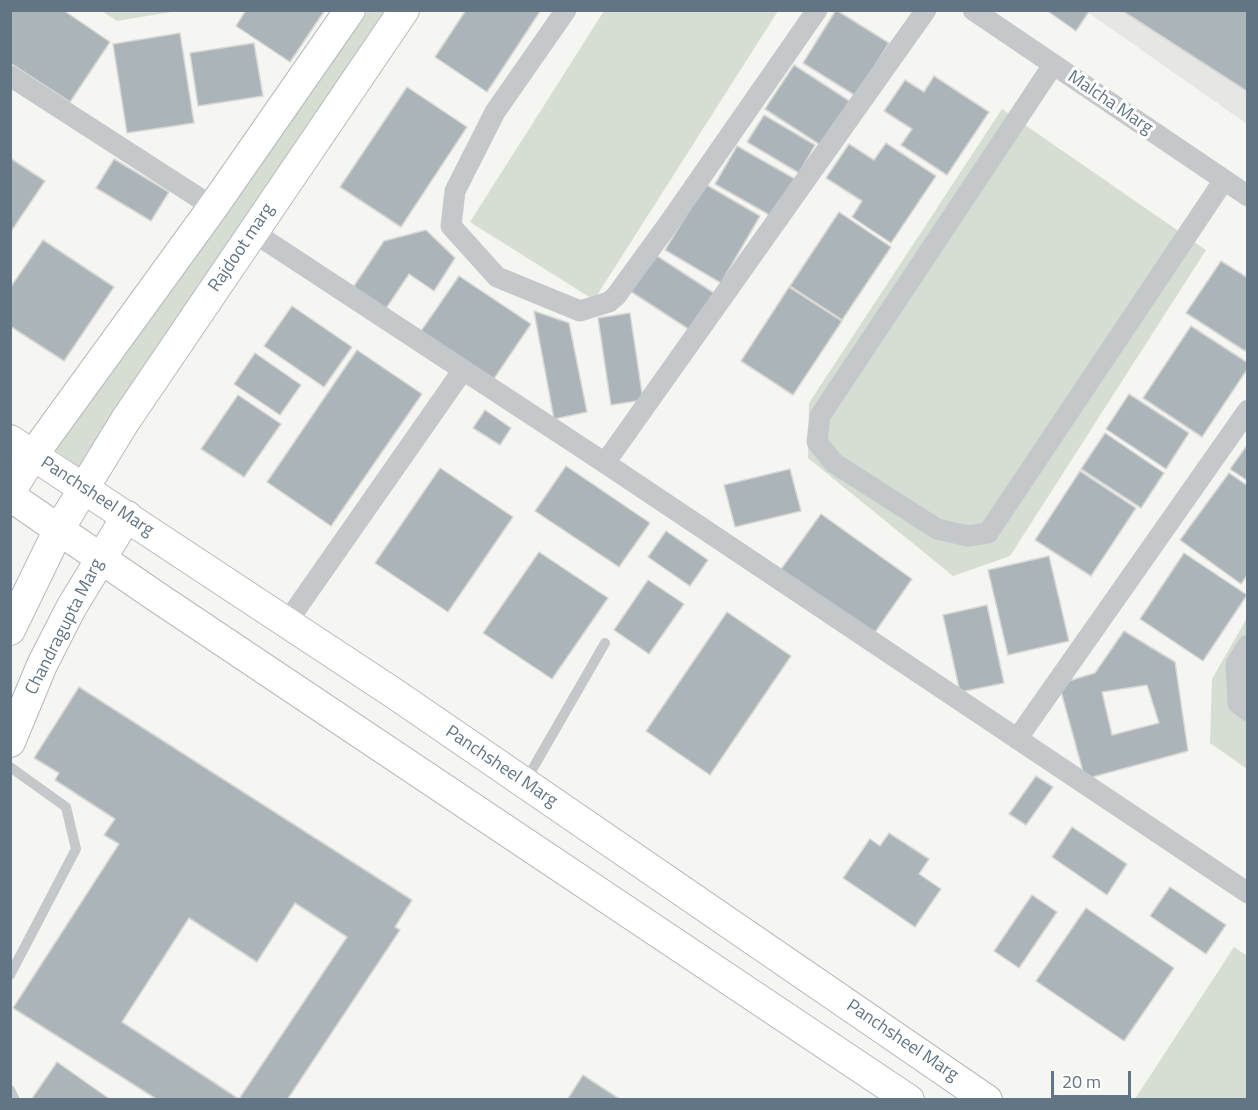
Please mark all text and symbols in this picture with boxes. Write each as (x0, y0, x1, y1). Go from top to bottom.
street label: Malcha Marg (1063, 67, 1157, 139)
street label: Rajdoot marg (204, 200, 280, 296)
street label: Panchsheel Marg (36, 452, 158, 542)
street label: Chandragupta Marg (21, 555, 109, 699)
street label: Panchsheel Marg (441, 722, 561, 812)
street label: Panchsheel Marg (842, 996, 962, 1086)
scale bar (1054, 1059, 1134, 1097)
text: 20 m (1062, 1068, 1101, 1095)

